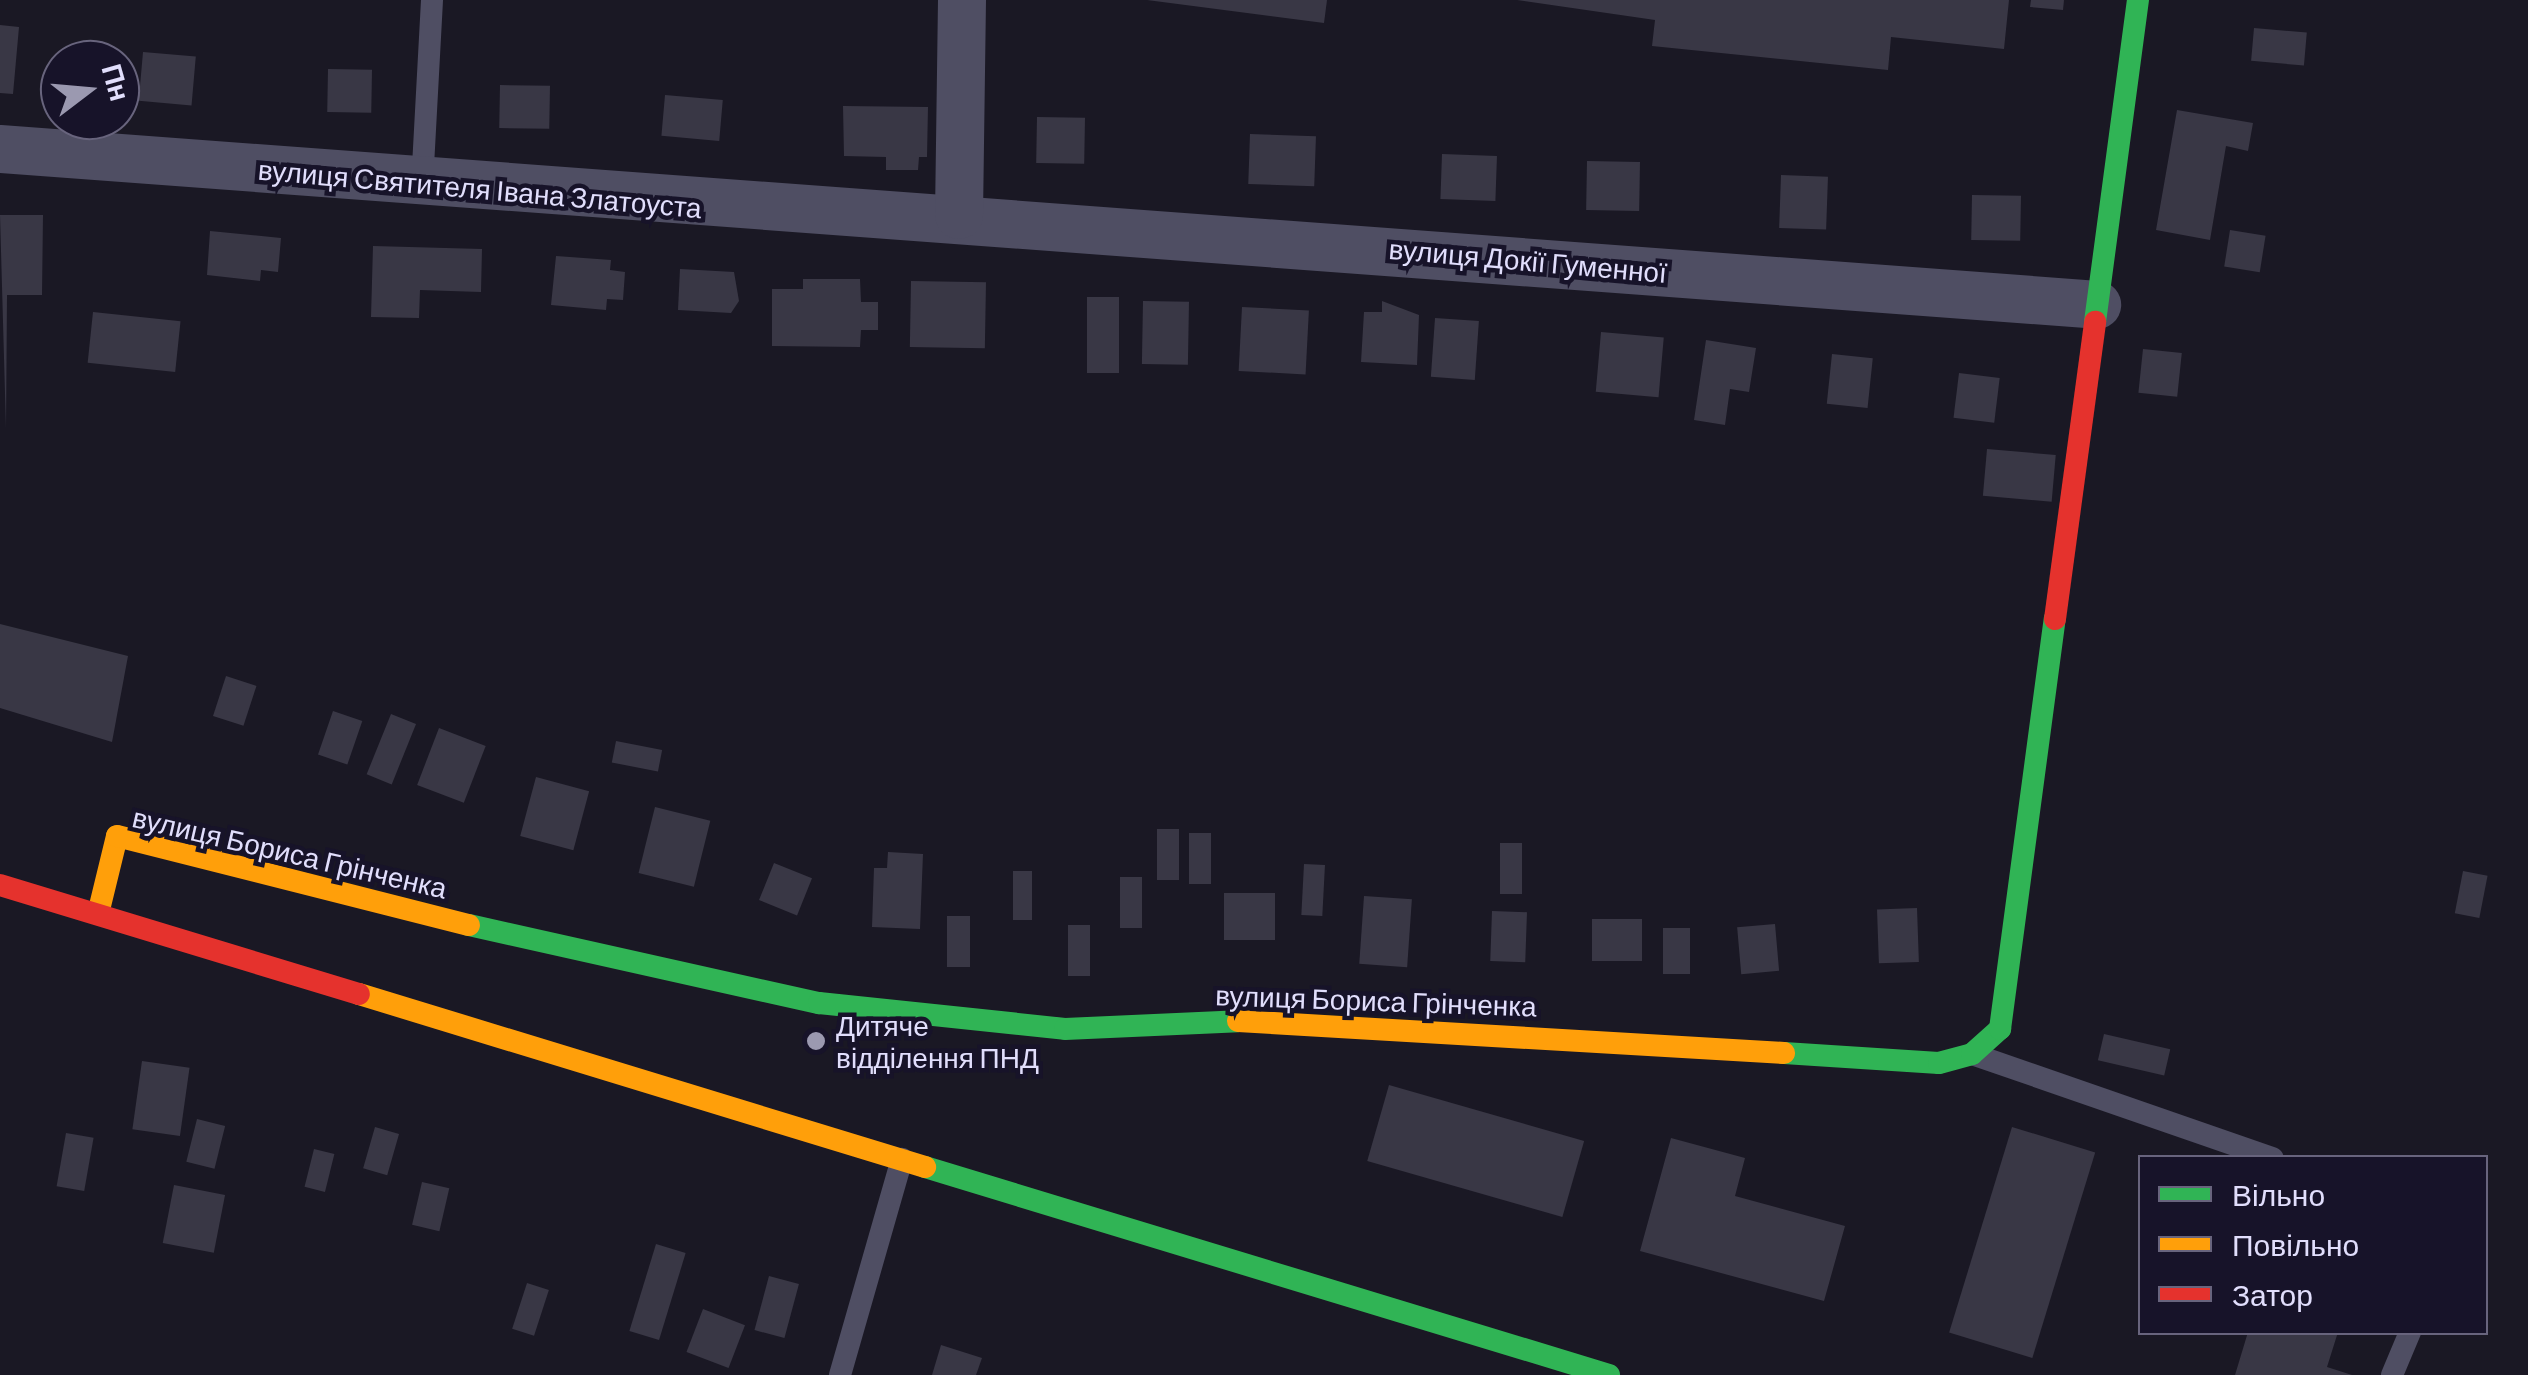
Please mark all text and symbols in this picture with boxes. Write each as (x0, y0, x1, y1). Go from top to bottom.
north arrow (40, 40, 140, 140)
text: Пн (95, 60, 138, 105)
street label: вулиця Святителя Івана Златоуста (257, 152, 703, 224)
street label: вулиця Докії Гуменної (1387, 231, 1669, 289)
street label: вулиця Бориса Грінченка (130, 799, 450, 905)
street label: вулиця Бориса Грінченка (1215, 978, 1537, 1022)
place label: Дитяче відділення ПНД (836, 1008, 1039, 1074)
marker: Дитяче відділення ПНД (805, 1030, 827, 1052)
legend (2138, 1155, 2488, 1335)
text: Вільно (2232, 1176, 2325, 1212)
text: Повільно (2232, 1226, 2359, 1262)
text: Затор (2232, 1276, 2313, 1312)

